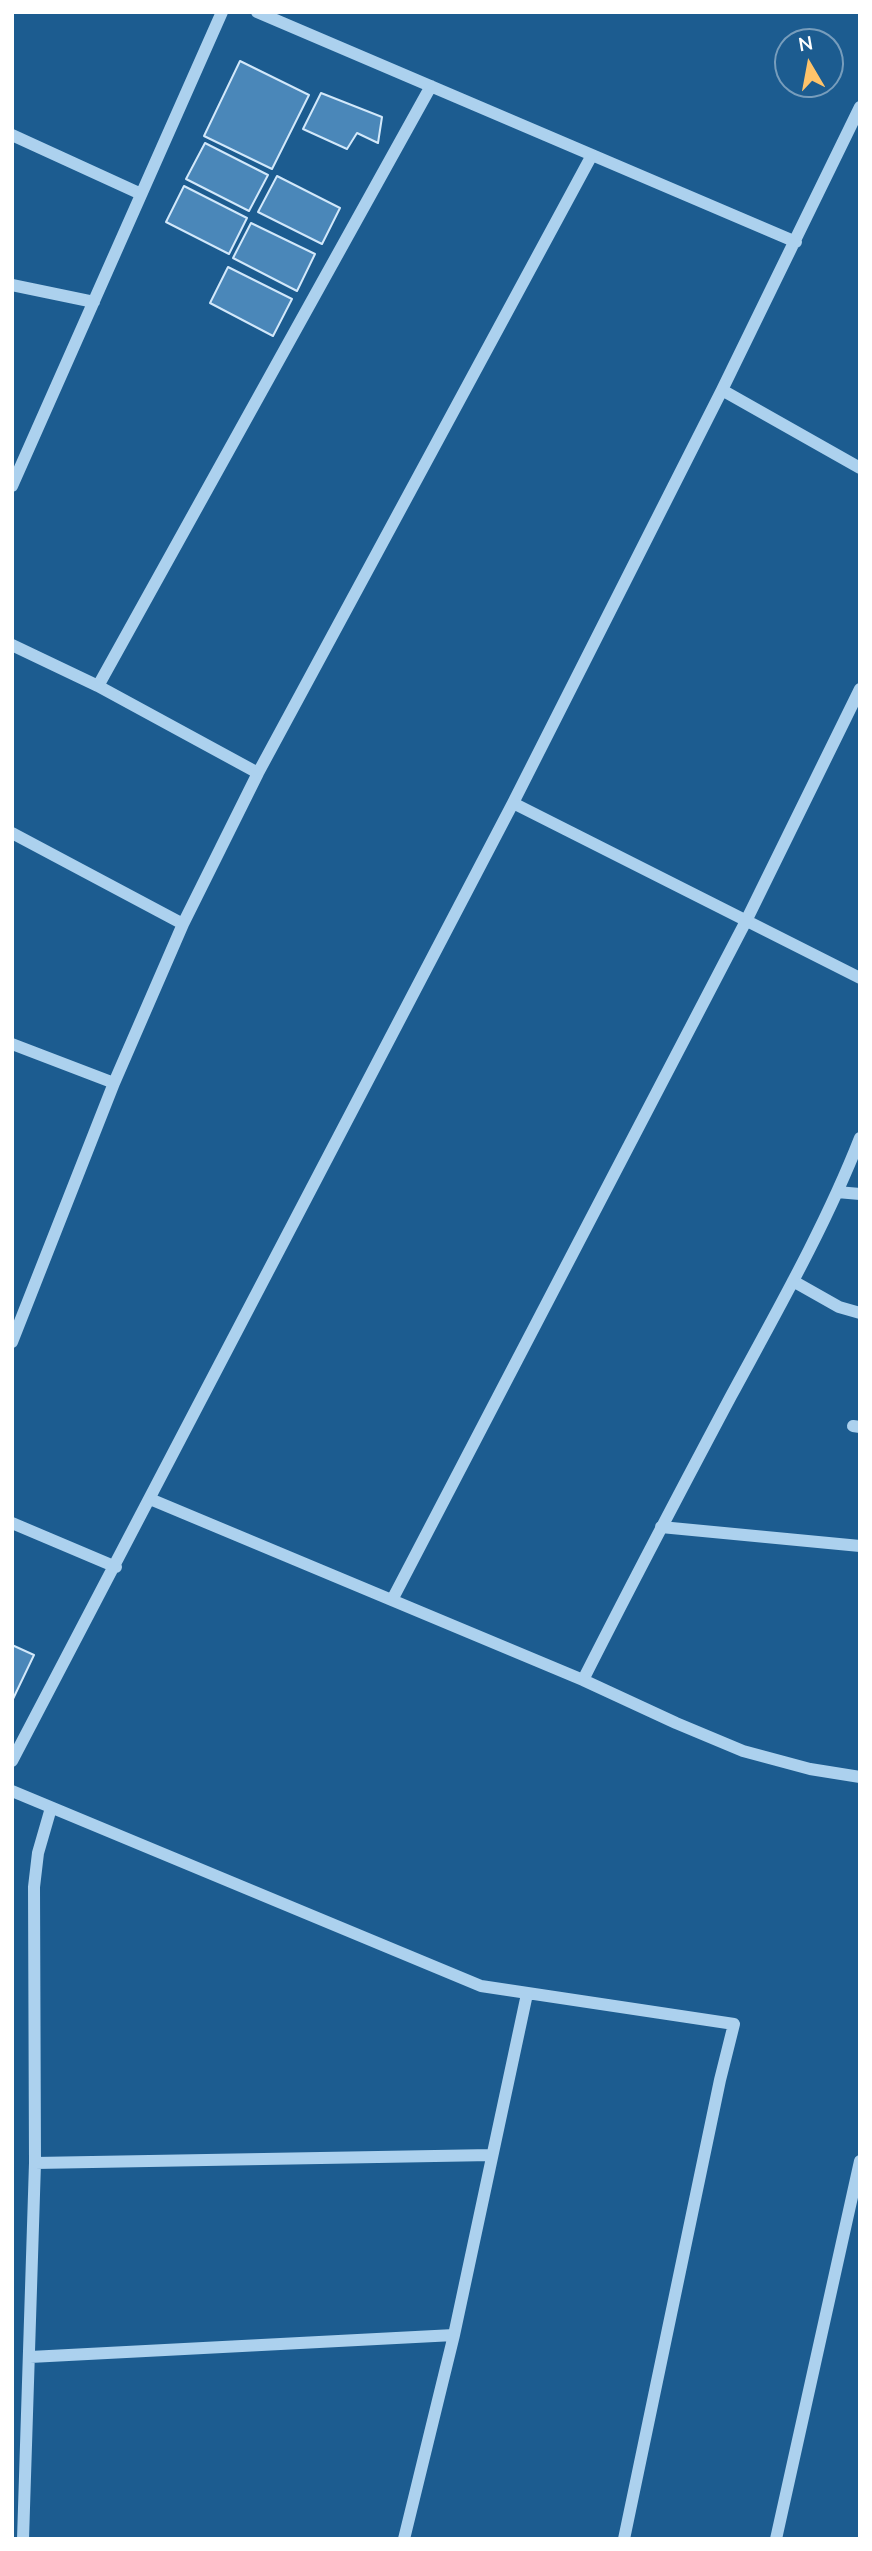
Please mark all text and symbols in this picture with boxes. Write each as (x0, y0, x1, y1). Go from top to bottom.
north arrow (774, 28, 844, 98)
text: N (796, 30, 815, 58)

